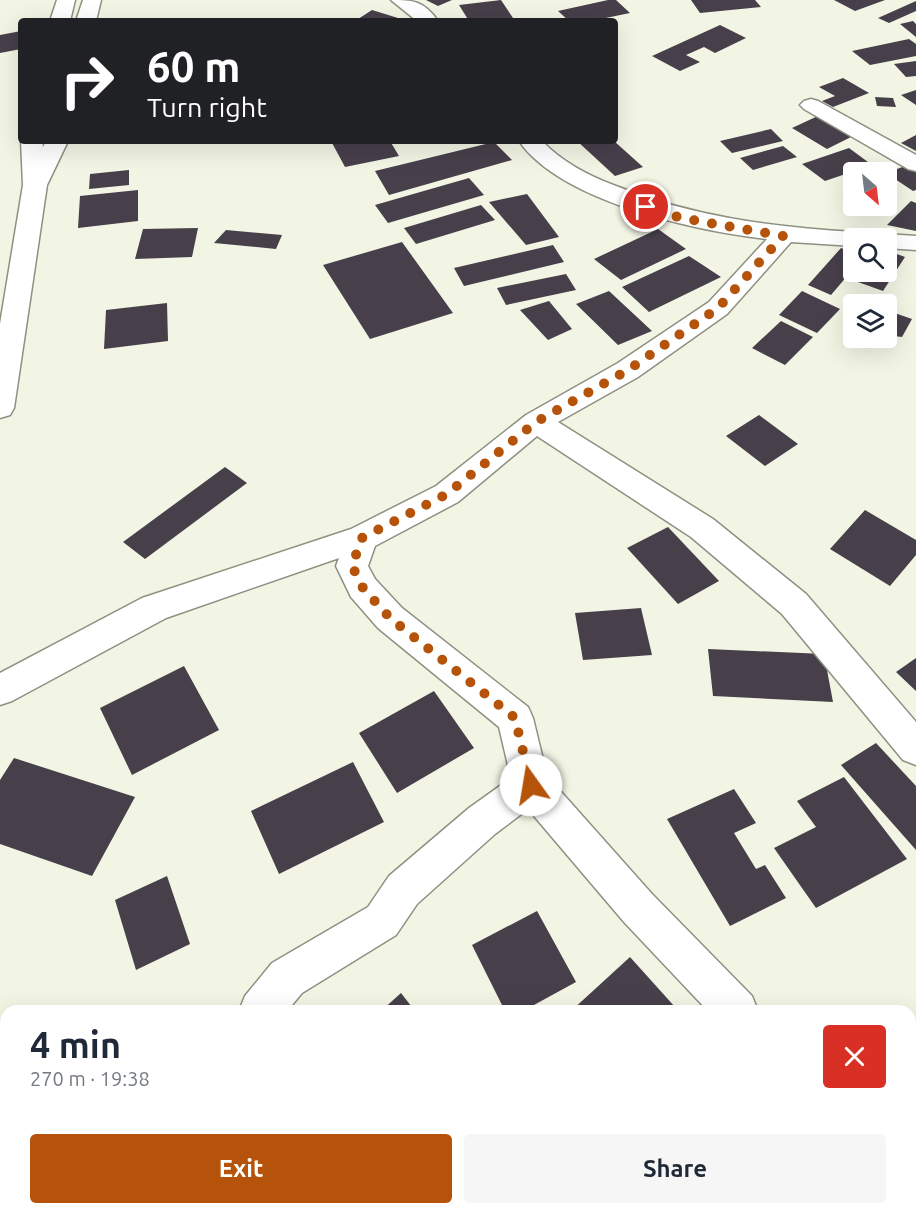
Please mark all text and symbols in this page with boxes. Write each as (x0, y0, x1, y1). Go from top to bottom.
icon: right (48, 42, 126, 120)
text: 60 m (147, 43, 241, 90)
text: Turn right (147, 92, 267, 122)
north arrow (843, 162, 897, 216)
map controls (843, 162, 897, 348)
pin (620, 181, 671, 232)
icon: arrive (629, 190, 662, 223)
button: search (843, 228, 897, 282)
button: layers (843, 294, 897, 348)
position arrow (499, 753, 563, 817)
text: 4 min (30, 1024, 121, 1065)
button: close (823, 1025, 886, 1088)
text: 270 m · 19:38 (30, 1067, 150, 1090)
button: Exit (30, 1134, 452, 1203)
button: Share (464, 1134, 886, 1203)

